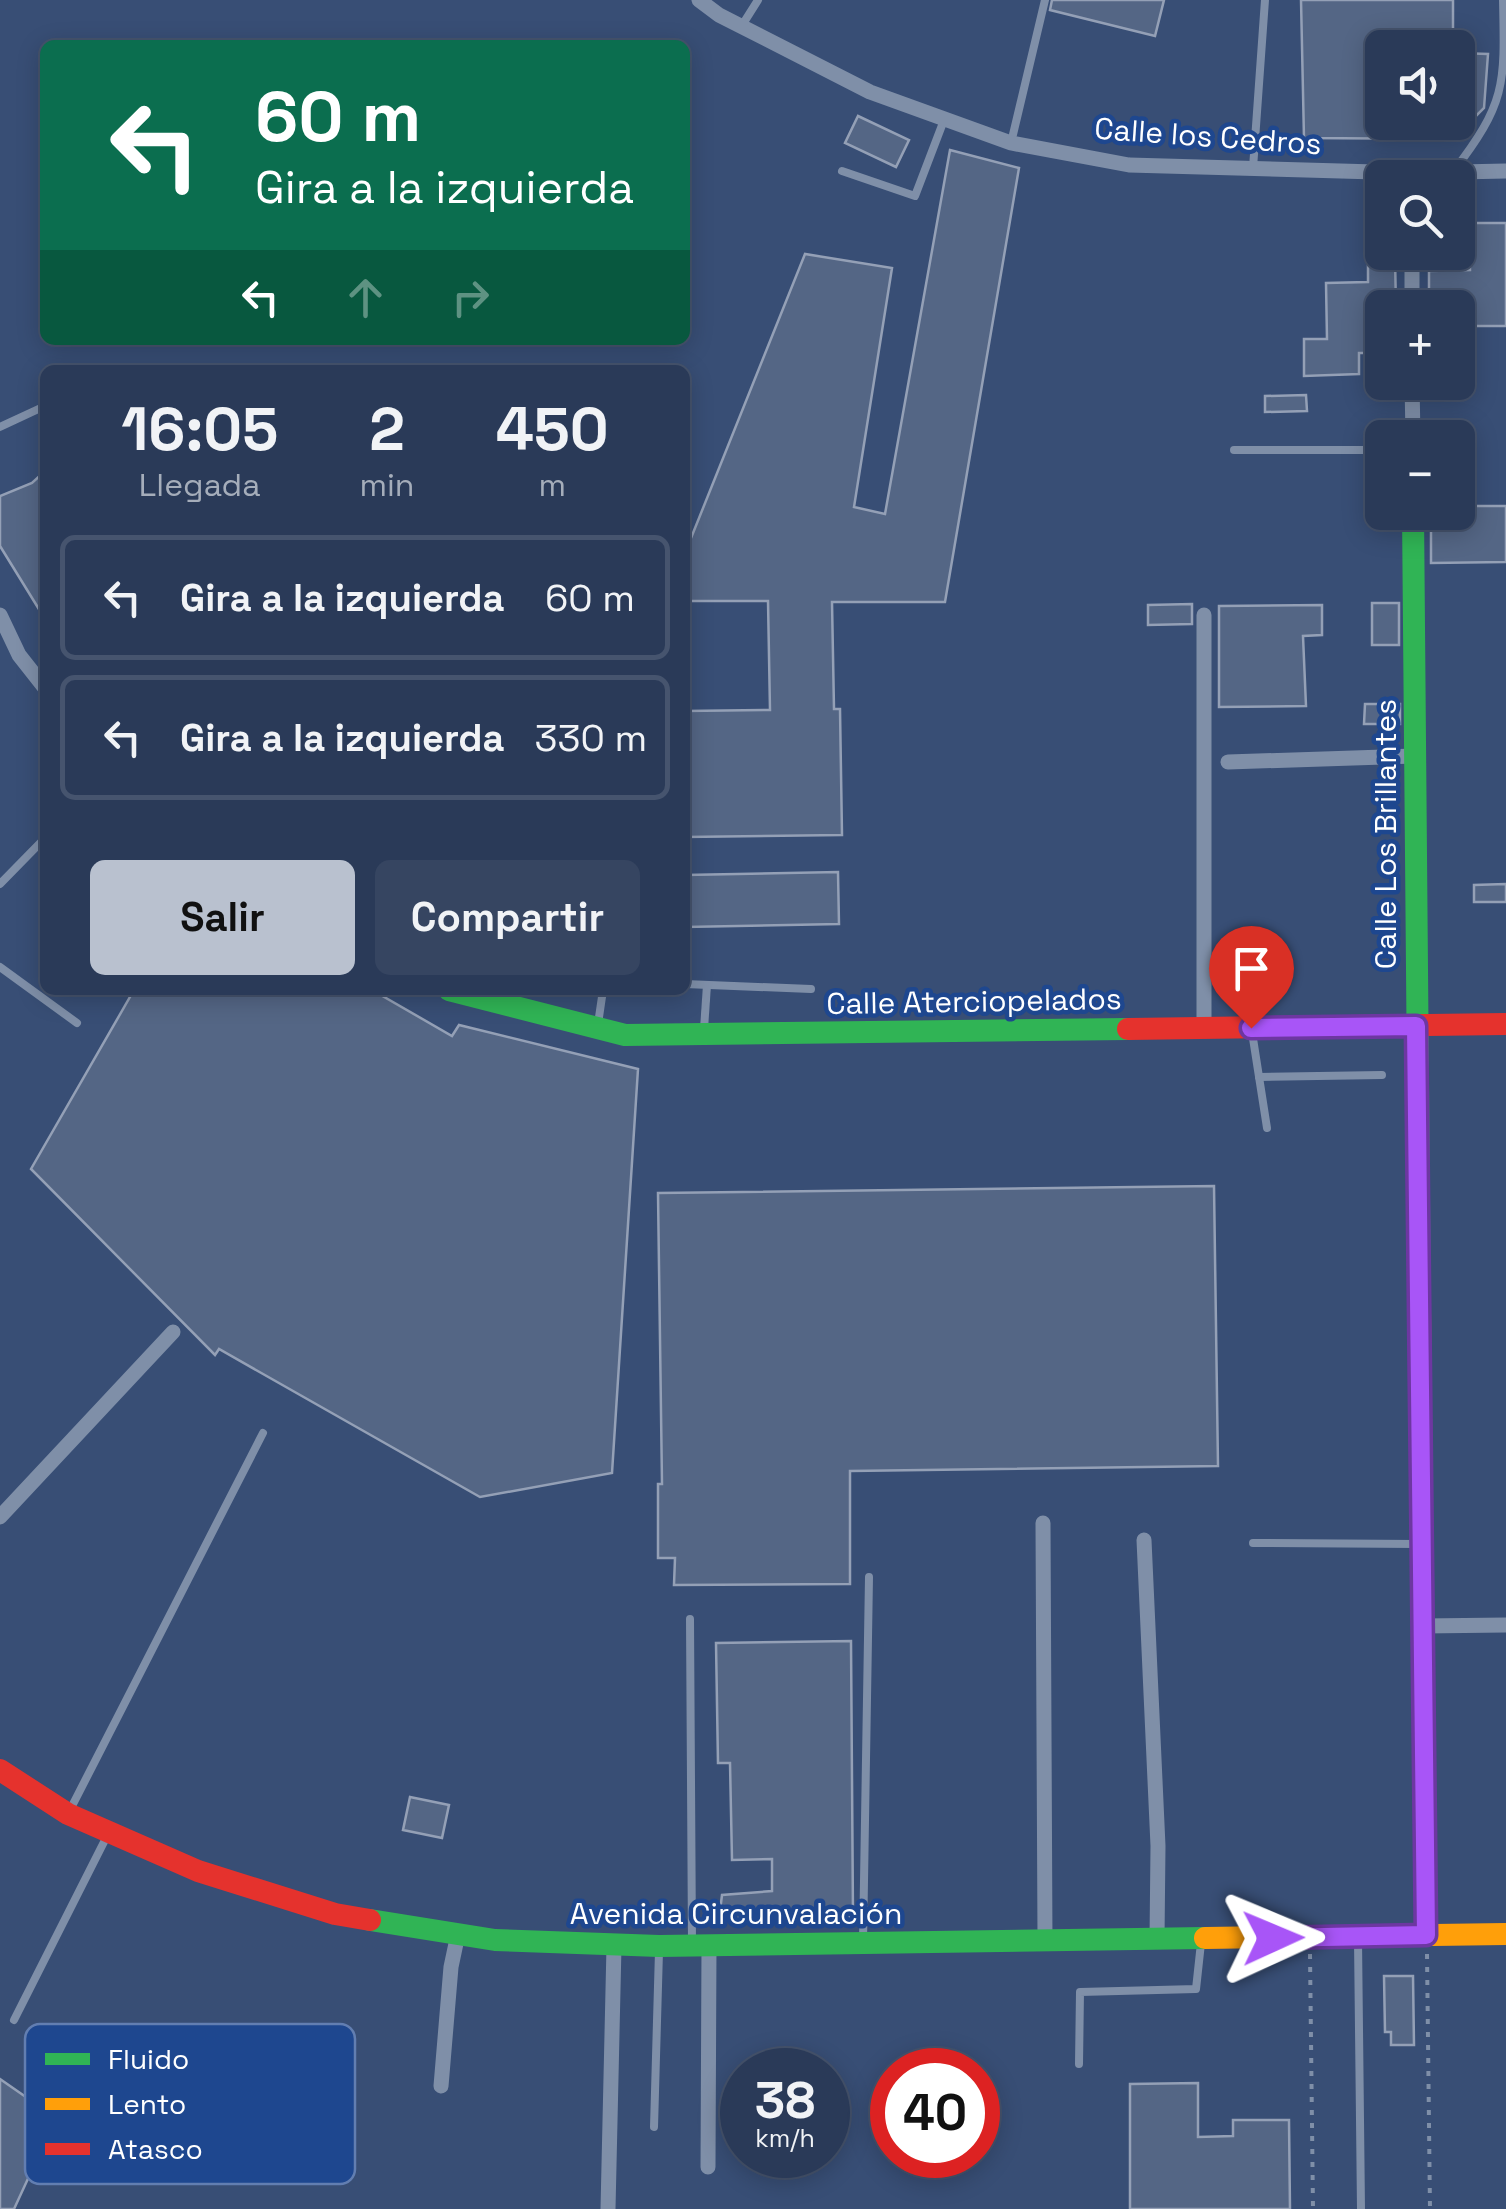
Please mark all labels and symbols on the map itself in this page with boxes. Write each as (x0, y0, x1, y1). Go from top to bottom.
street label: Calle los Cedros (1093, 109, 1323, 163)
street label: Calle Los Brillantes (1366, 699, 1405, 969)
pin (1209, 926, 1294, 1029)
street label: Calle Aterciopelados (826, 979, 1122, 1023)
position arrow (1221, 1886, 1325, 1990)
street label: Avenida Circunvalación (570, 1894, 902, 1933)
legend (25, 2024, 355, 2184)
text: Fluido (108, 2041, 189, 2077)
speed limit sign: 40 (870, 2048, 1000, 2178)
text: Lento (108, 2086, 186, 2122)
text: Atasco (108, 2131, 203, 2167)

